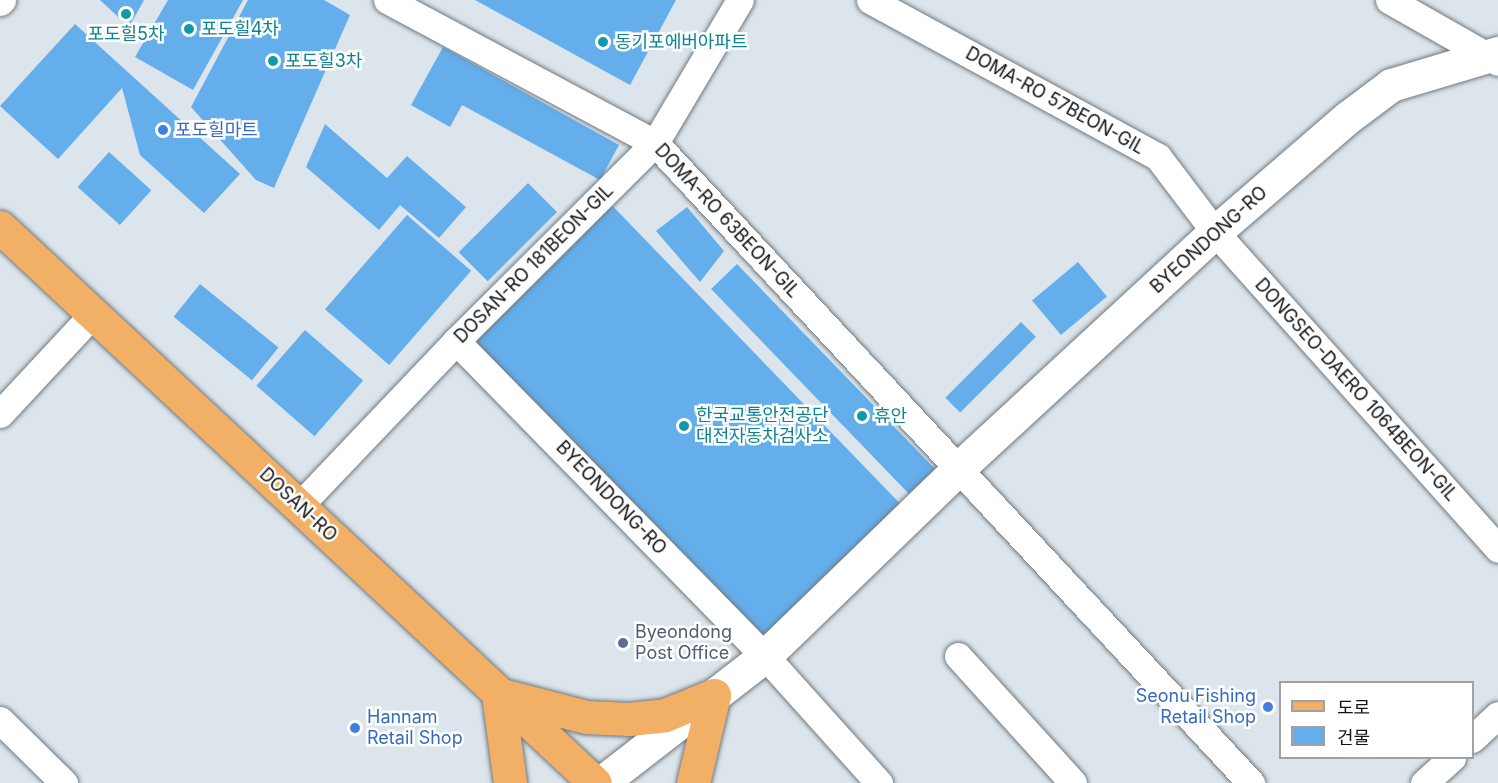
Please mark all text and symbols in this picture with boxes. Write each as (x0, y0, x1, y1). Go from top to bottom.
marker: 포도힐5차 (119, 7, 133, 21)
place label: 포도힐4차 (201, 18, 279, 40)
marker: 포도힐4차 (182, 22, 196, 36)
place label: 포도힐5차 (87, 23, 165, 45)
place label: 동기포에버아파트 (615, 31, 747, 53)
marker: 동기포에버아파트 (596, 35, 610, 49)
street label: DOMA-RO 57BEON-GIL (962, 43, 1148, 159)
place label: 포도힐3차 (285, 50, 362, 72)
marker: 포도힐3차 (266, 54, 280, 68)
place label: 포도힐마트 (175, 119, 258, 141)
marker: 포도힐마트 (156, 123, 170, 137)
street label: DOMA-RO 63BEON-GIL (650, 140, 804, 302)
street label: DOSAN-RO 181BEON-GIL (450, 180, 618, 348)
street label: BYEONDONG-RO (1146, 182, 1272, 298)
street label: DONGSEO-DAERO 1064BEON-GIL (1250, 274, 1462, 506)
place label: 한국교통안전공단 대전자동차검사소 (696, 405, 828, 448)
place label: 휴안 (874, 405, 907, 427)
marker: 휴안 (855, 409, 869, 423)
marker: 한국교통안전공단 대전자동차검사소 (677, 419, 691, 433)
street label: BYEONDONG-RO (551, 437, 671, 559)
street label: DOSAN-RO (255, 464, 341, 546)
place label: Byeondong Post Office (635, 622, 732, 664)
marker: Byeondong Post Office (616, 636, 630, 650)
legend (1279, 681, 1474, 759)
place label: Seonu Fishing Retail Shop (1136, 686, 1256, 728)
text: 도로 (1337, 697, 1370, 718)
marker: Seonu Fishing Retail Shop (1261, 700, 1275, 714)
place label: Hannam Retail Shop (367, 707, 463, 750)
marker: Hannam Retail Shop (348, 721, 362, 735)
text: 건물 (1337, 727, 1370, 748)

